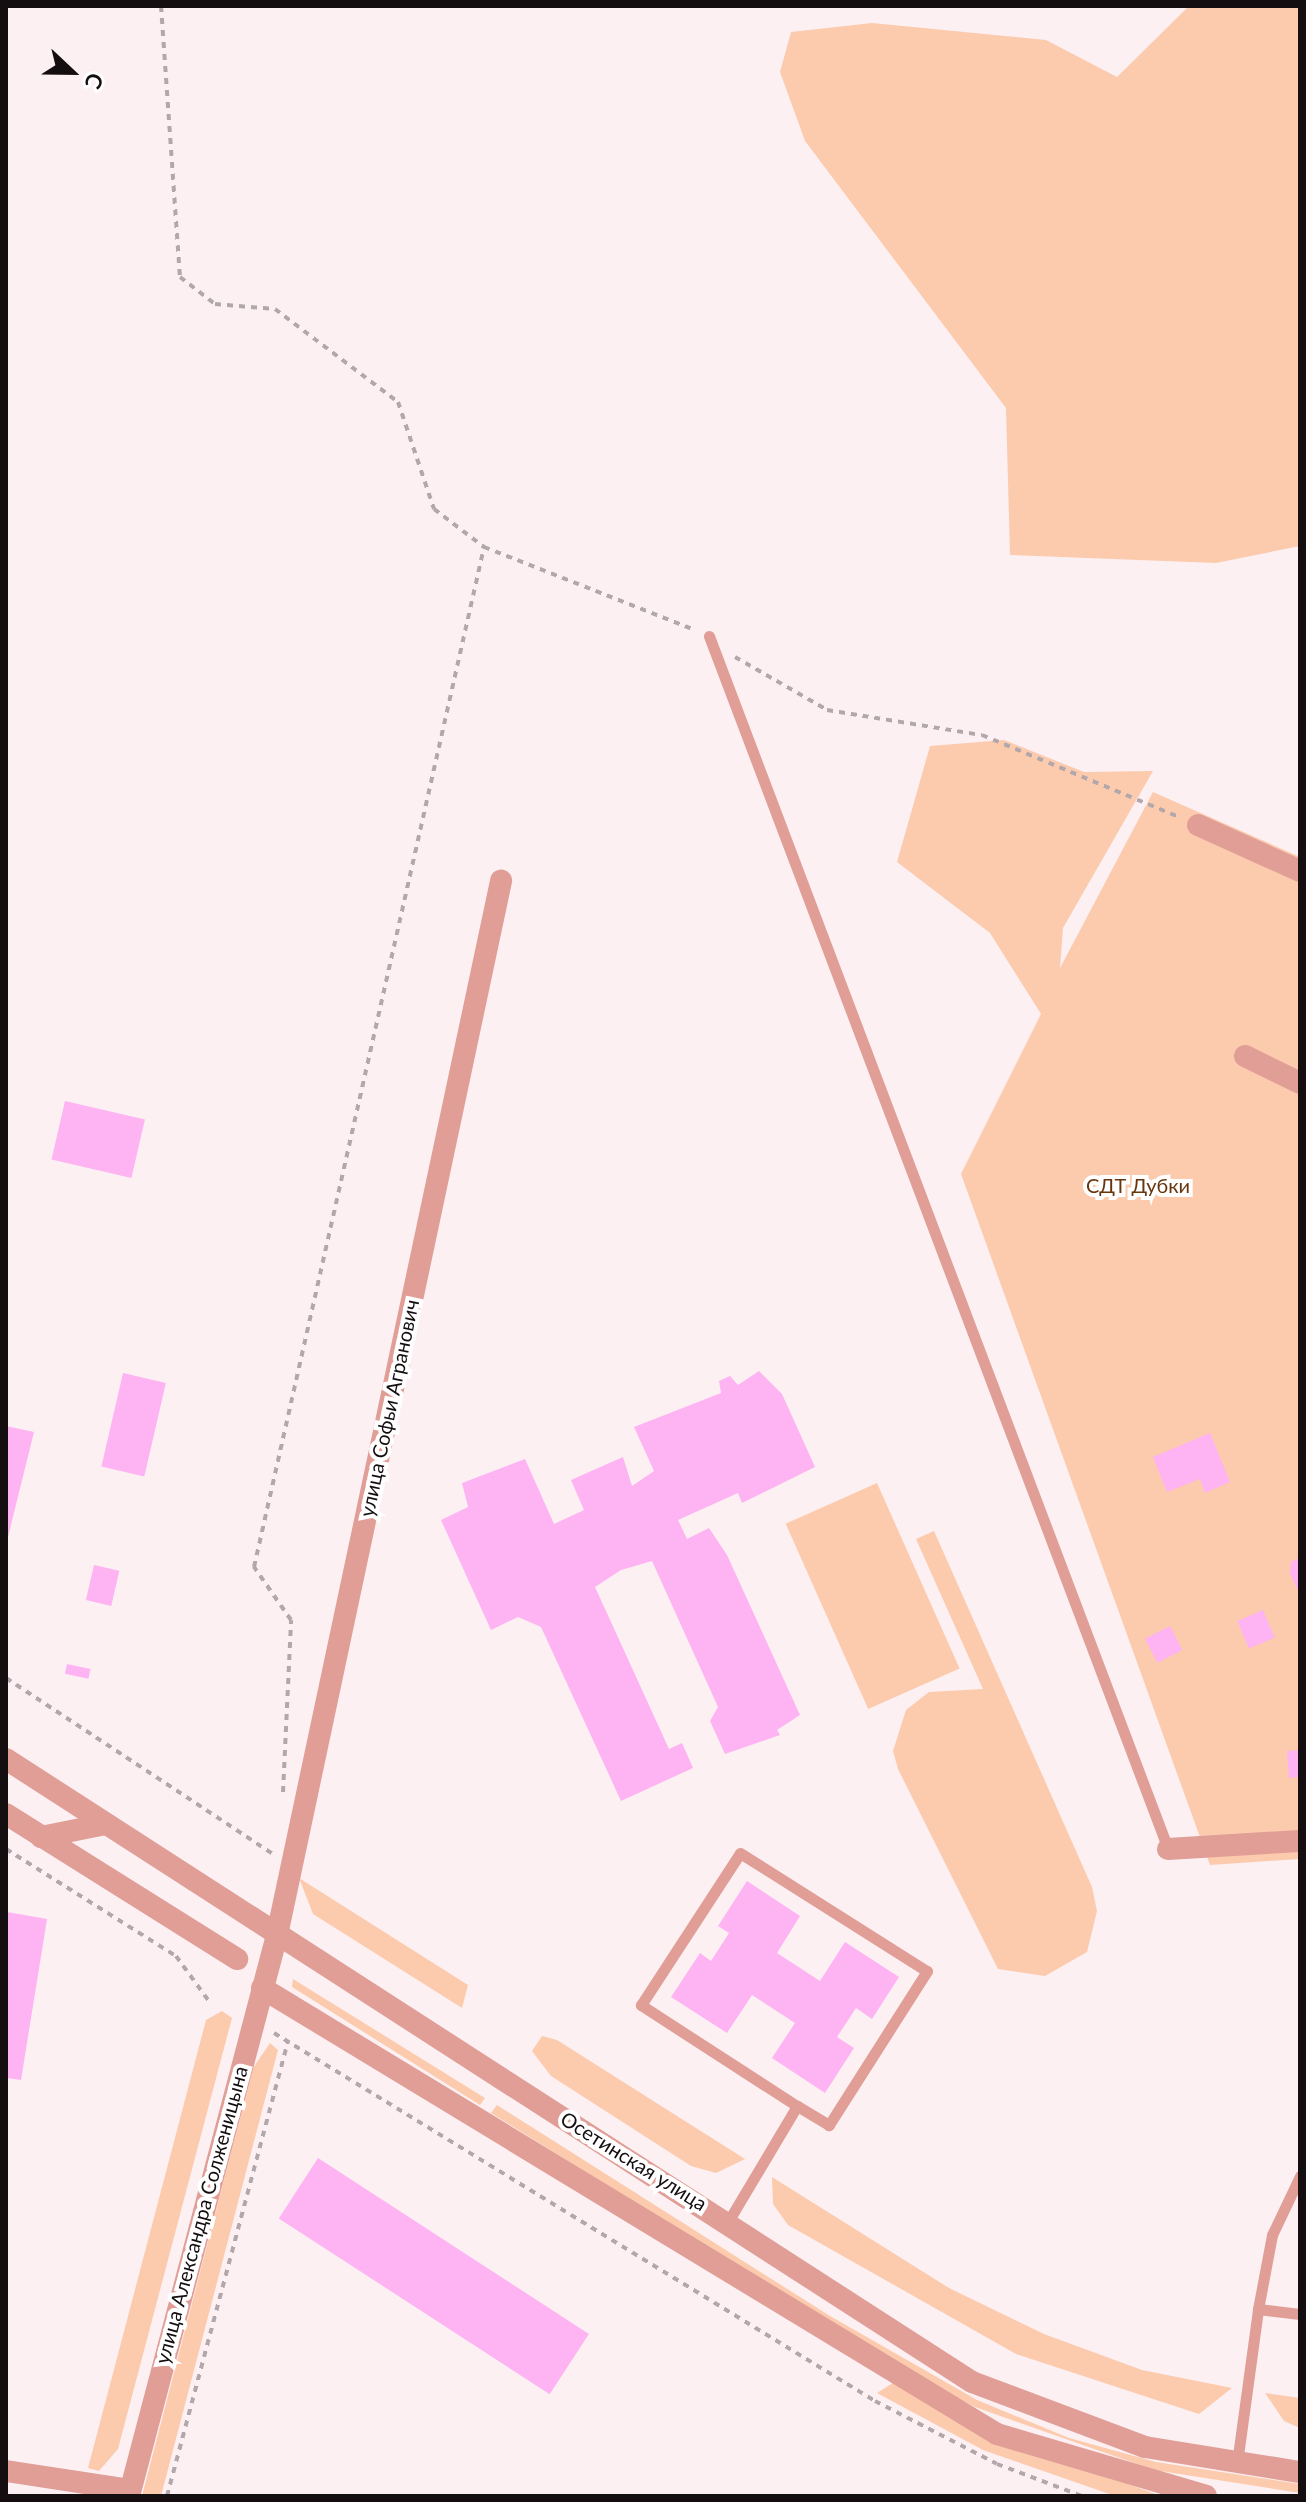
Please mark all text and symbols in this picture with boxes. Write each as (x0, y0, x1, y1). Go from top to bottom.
north arrow (32, 32, 112, 112)
text: С (79, 69, 110, 93)
park label: СДТ Дубки (1086, 1173, 1190, 1197)
street label: улица Софьи Агранович (354, 1297, 424, 1519)
street label: улица Александра Солженицына (150, 2063, 252, 2367)
street label: Осетинская улица (556, 2106, 712, 2216)

